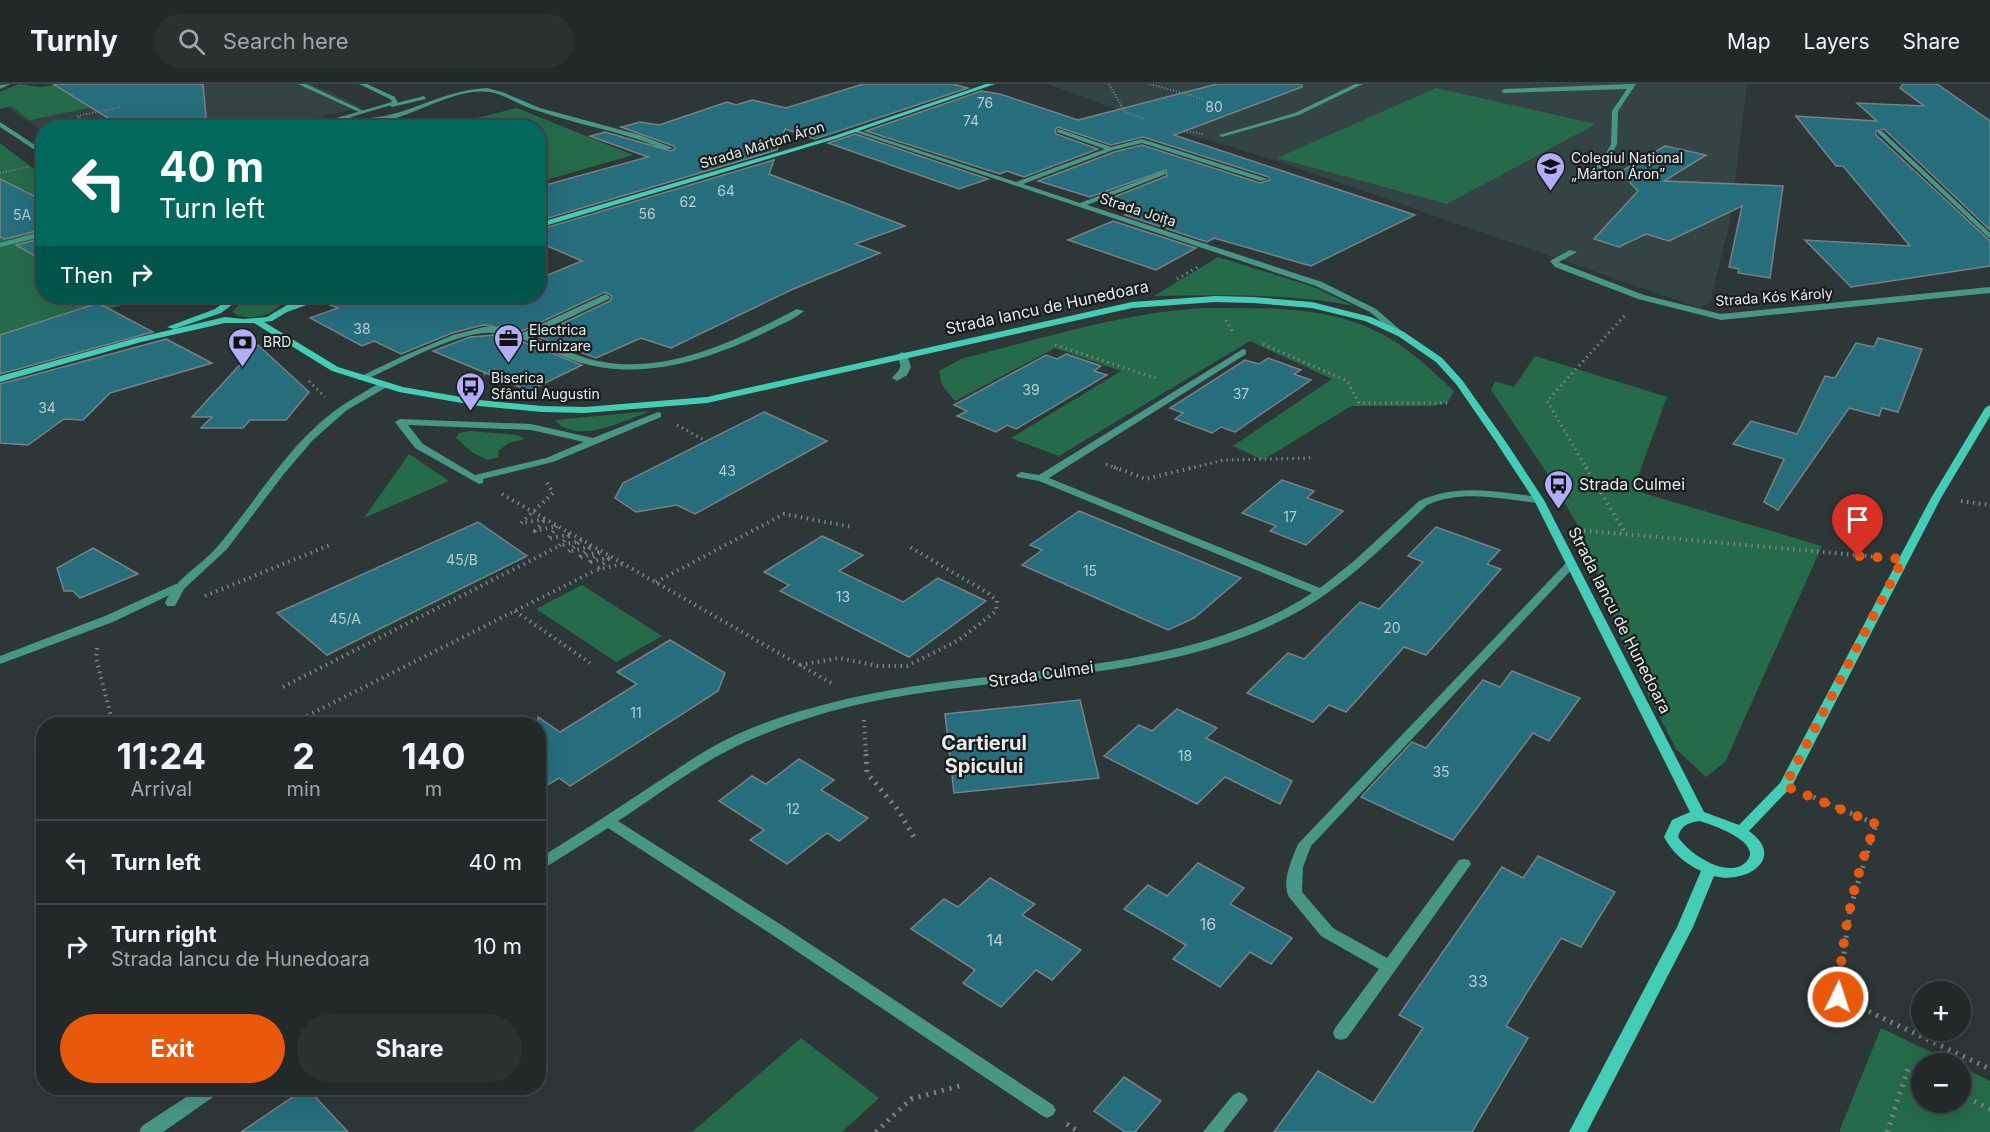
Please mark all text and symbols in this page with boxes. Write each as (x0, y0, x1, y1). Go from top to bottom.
search box (154, 14, 574, 68)
text: Turnly (30, 24, 118, 58)
icon: search (175, 25, 208, 58)
text: Search here (223, 28, 349, 54)
text: Map (1727, 29, 1771, 54)
text: Layers (1804, 29, 1870, 54)
text: Share (1903, 29, 1960, 54)
house number: 76 (977, 94, 993, 111)
house number: 80 (1205, 98, 1223, 115)
house number: 74 (963, 112, 979, 129)
street label: Strada Márton Áron (697, 117, 826, 172)
text: 40 m (159, 141, 264, 192)
icon: left (60, 144, 138, 222)
place label: Colegiul Național „Márton Áron” (1571, 149, 1683, 182)
school or university icon: Colegiul Național „Márton Áron” (1534, 150, 1566, 192)
house number: 64 (717, 182, 735, 199)
street label: Strada Joița (1097, 189, 1179, 231)
text: Turn left (159, 192, 265, 225)
house number: 62 (679, 193, 697, 210)
house number: 56 (638, 205, 656, 222)
house number: 5A (13, 206, 31, 223)
icon: right (125, 258, 158, 291)
text: Then (60, 262, 113, 288)
street label: Strada Iancu de Hunedoara (944, 276, 1150, 338)
street label: Strada Kós Károly (1715, 284, 1833, 309)
house number: 38 (353, 320, 371, 337)
place label: Electrica Furnizare (529, 321, 591, 354)
office icon: Electrica Furnizare (492, 322, 524, 364)
bank icon: BRD (226, 326, 258, 368)
place label: BRD (263, 333, 291, 350)
place label: Biserica Sfântul Augustin (491, 369, 600, 402)
bus stop icon: Biserica Sfântul Augustin (454, 370, 486, 412)
house number: 39 (1022, 381, 1040, 398)
house number: 37 (1233, 385, 1249, 402)
house number: 34 (38, 399, 56, 416)
house number: 43 (718, 462, 736, 479)
bus stop icon: Strada Culmei (1542, 468, 1574, 510)
place label: Strada Culmei (1579, 474, 1685, 494)
pin (1832, 494, 1883, 556)
icon: arrive (1841, 503, 1874, 536)
house number: 17 (1283, 508, 1297, 525)
street label: Strada Iancu de Hunedoara (1564, 523, 1676, 717)
house number: 45/B (446, 551, 478, 568)
house number: 15 (1083, 562, 1097, 579)
house number: 13 (836, 588, 850, 605)
house number: 45/A (329, 610, 361, 627)
house number: 20 (1383, 619, 1401, 636)
street label: Strada Culmei (987, 657, 1095, 691)
house number: 11 (630, 704, 642, 721)
district label: Cartierul Spicului (941, 731, 1027, 778)
text: 11:24 (117, 734, 206, 778)
text: 2 (292, 734, 315, 778)
text: 140 (401, 734, 465, 778)
house number: 18 (1178, 747, 1192, 764)
house number: 35 (1432, 763, 1450, 780)
text: Arrival (131, 777, 192, 801)
text: min (287, 777, 321, 801)
text: m (425, 777, 442, 801)
house number: 12 (786, 800, 800, 817)
icon: left (60, 846, 93, 879)
text: Turn left (111, 849, 201, 875)
text: 40 m (468, 849, 522, 875)
house number: 16 (1200, 914, 1216, 934)
text: Turn right (111, 921, 217, 947)
icon: right (60, 930, 93, 963)
house number: 14 (987, 930, 1003, 950)
text: 10 m (474, 933, 522, 959)
text: Strada Iancu de Hunedoara (111, 947, 370, 971)
position arrow (1806, 965, 1870, 1029)
house number: 33 (1468, 971, 1488, 991)
map controls (1911, 981, 1971, 1113)
button: + (1911, 981, 1971, 1041)
button: Exit (60, 1014, 285, 1083)
button: Share (297, 1014, 522, 1083)
button: − (1911, 1053, 1971, 1113)

